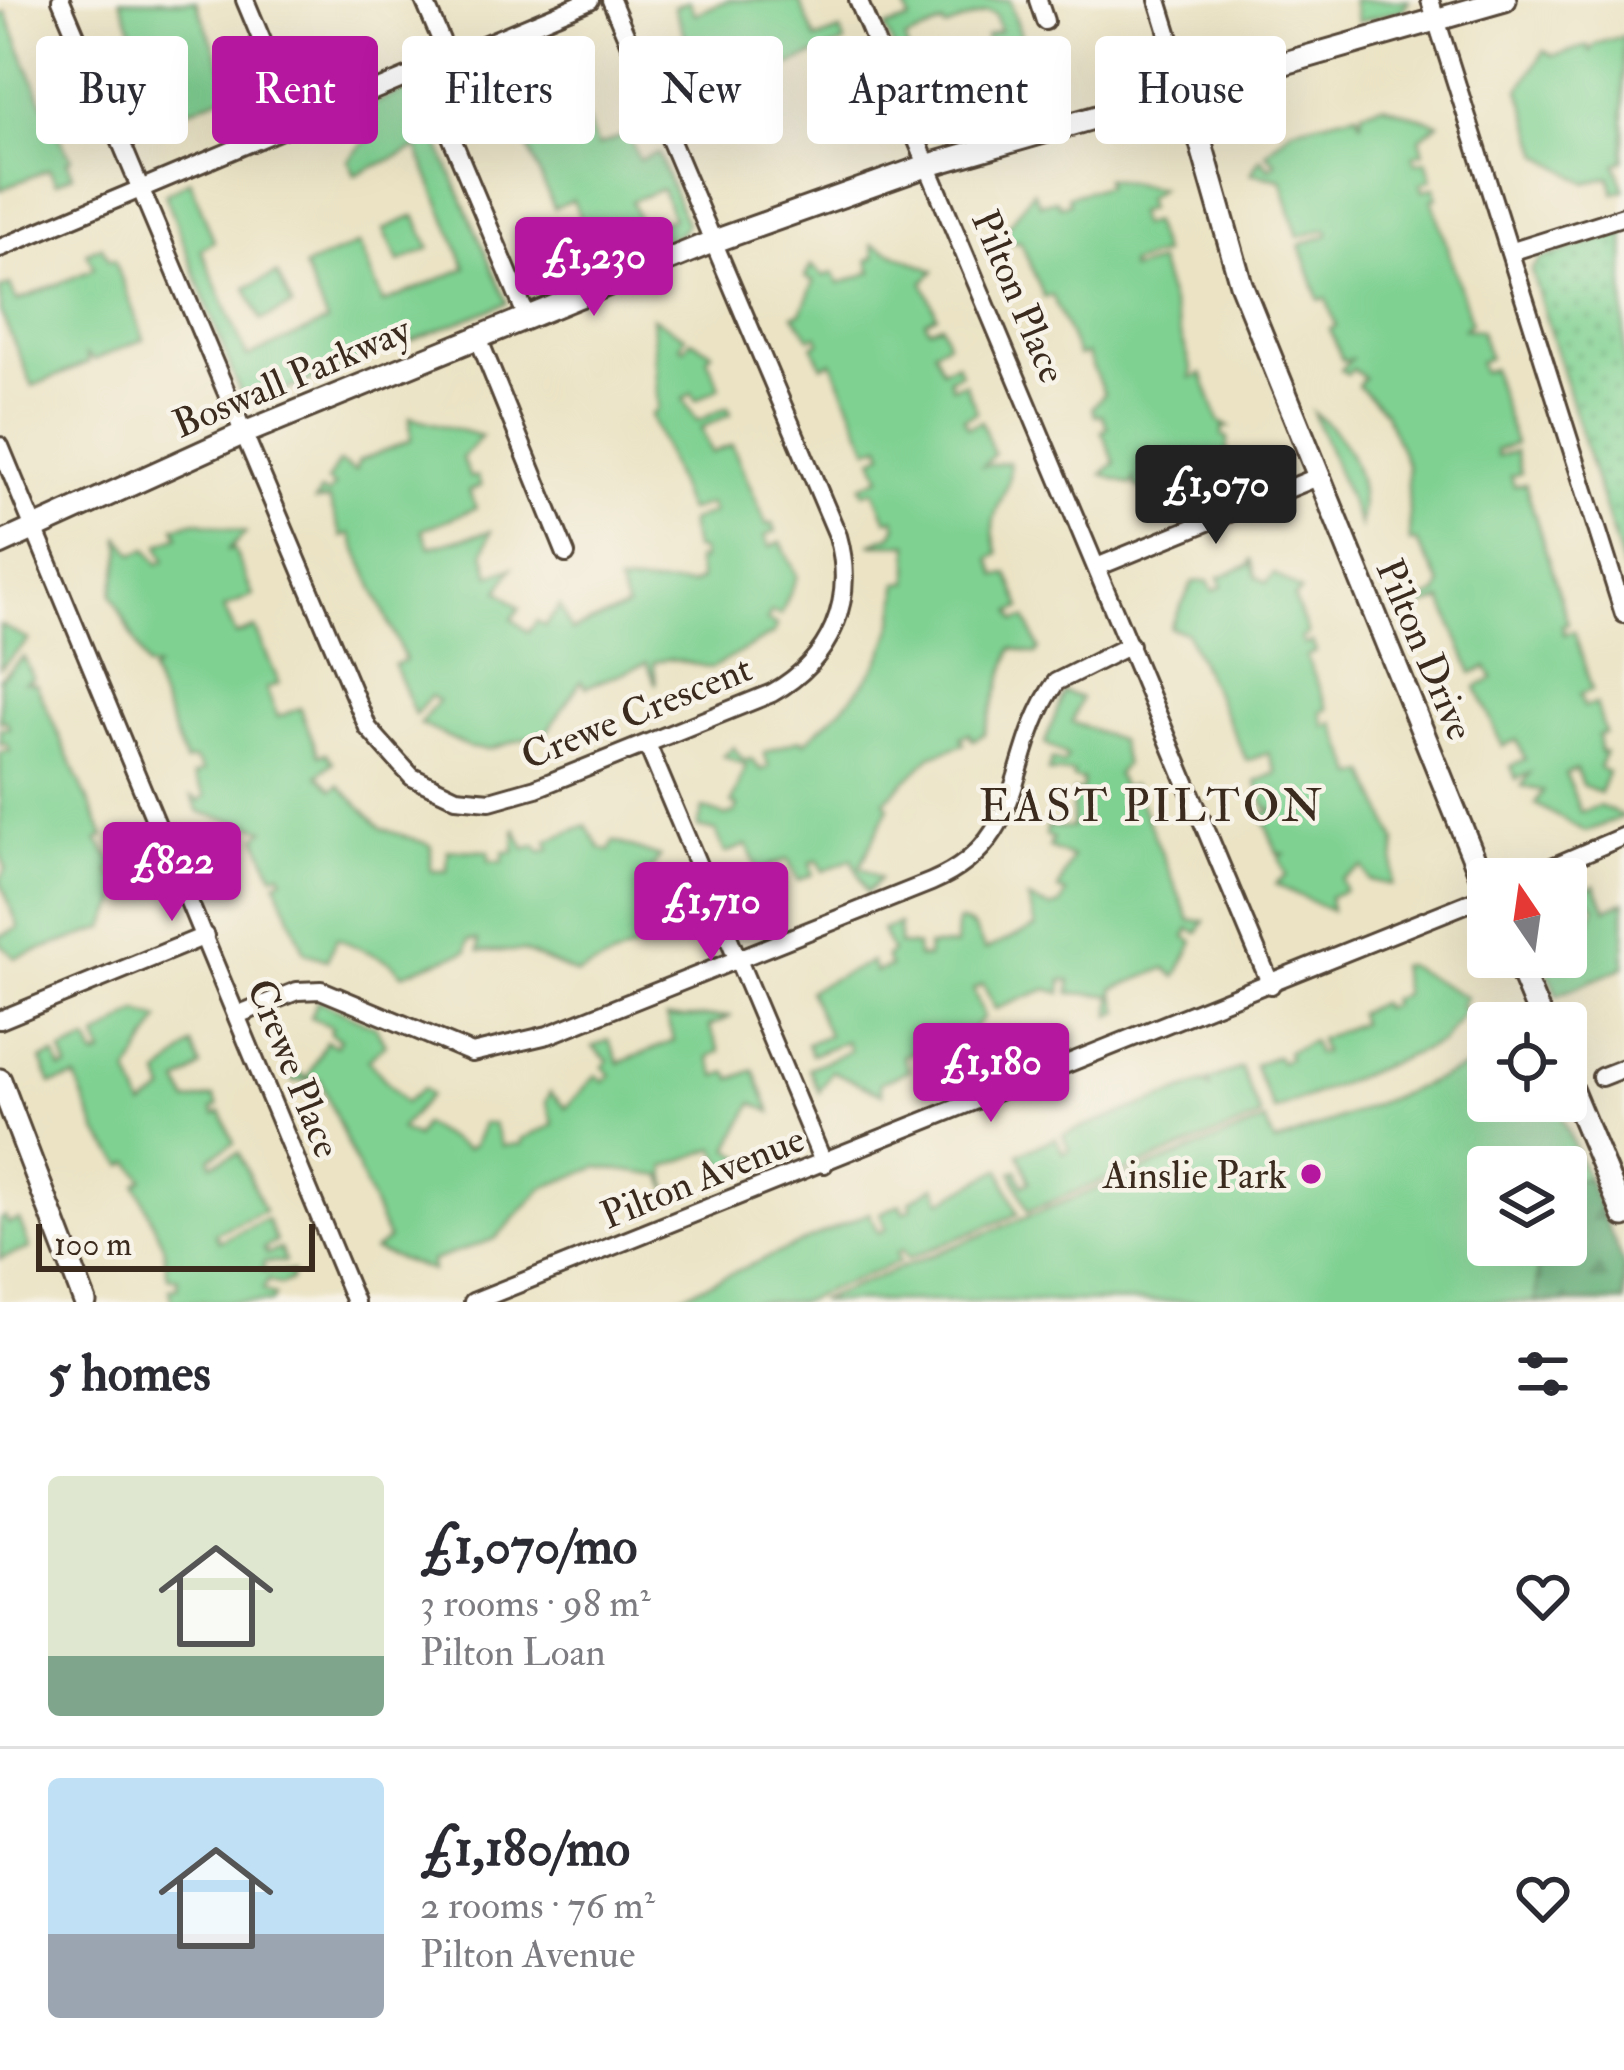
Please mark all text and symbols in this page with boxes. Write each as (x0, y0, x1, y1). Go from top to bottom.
chip: Buy (36, 36, 188, 144)
chip: Rent (212, 36, 378, 144)
chip: Filters (402, 36, 595, 144)
chip: New (619, 36, 783, 144)
chip: Apartment (807, 36, 1071, 144)
chip: House (1095, 36, 1286, 144)
street label: Pilton Place (960, 203, 1077, 390)
pin: £1,230 (496, 217, 692, 319)
text: £1,230 (542, 231, 646, 280)
street label: Boswall Parkway (165, 305, 418, 449)
pin: £1,070 (1118, 445, 1314, 547)
text: £1,070 (1162, 459, 1270, 508)
street label: Pilton Drive (1365, 552, 1485, 747)
street label: Crewe Crescent (514, 644, 759, 781)
district label: EAST PILTON (979, 779, 1325, 835)
pin: £822 (101, 822, 243, 924)
text: £822 (130, 836, 214, 885)
north arrow (1467, 858, 1587, 978)
map controls (1467, 858, 1587, 1266)
pin: £1,710 (613, 862, 809, 964)
text: £1,710 (661, 876, 761, 925)
street label: Crewe Place (236, 972, 352, 1165)
button: locate (1467, 1002, 1587, 1122)
pin: £1,180 (893, 1023, 1089, 1125)
text: £1,180 (940, 1037, 1042, 1086)
street label: Pilton Avenue (594, 1114, 812, 1240)
button: layers (1467, 1146, 1587, 1266)
place label: Ainslie Park (1102, 1151, 1287, 1200)
marker: Ainslie Park (1298, 1161, 1324, 1187)
scale bar (36, 1218, 315, 1271)
text: 100 m (54, 1224, 132, 1265)
icon: filters (1510, 1341, 1576, 1407)
text: 5 homes (48, 1342, 211, 1406)
text: £1,070/mo (420, 1515, 637, 1579)
icon: home (144, 1524, 288, 1668)
icon: heart (1510, 1563, 1576, 1629)
text: 3 rooms · 98 m² (420, 1579, 651, 1628)
text: Pilton Loan (420, 1628, 606, 1677)
text: £1,180/mo (420, 1817, 630, 1881)
icon: home (144, 1826, 288, 1970)
icon: heart (1510, 1865, 1576, 1931)
text: 2 rooms · 76 m² (420, 1881, 655, 1930)
text: Pilton Avenue (420, 1930, 635, 1979)

